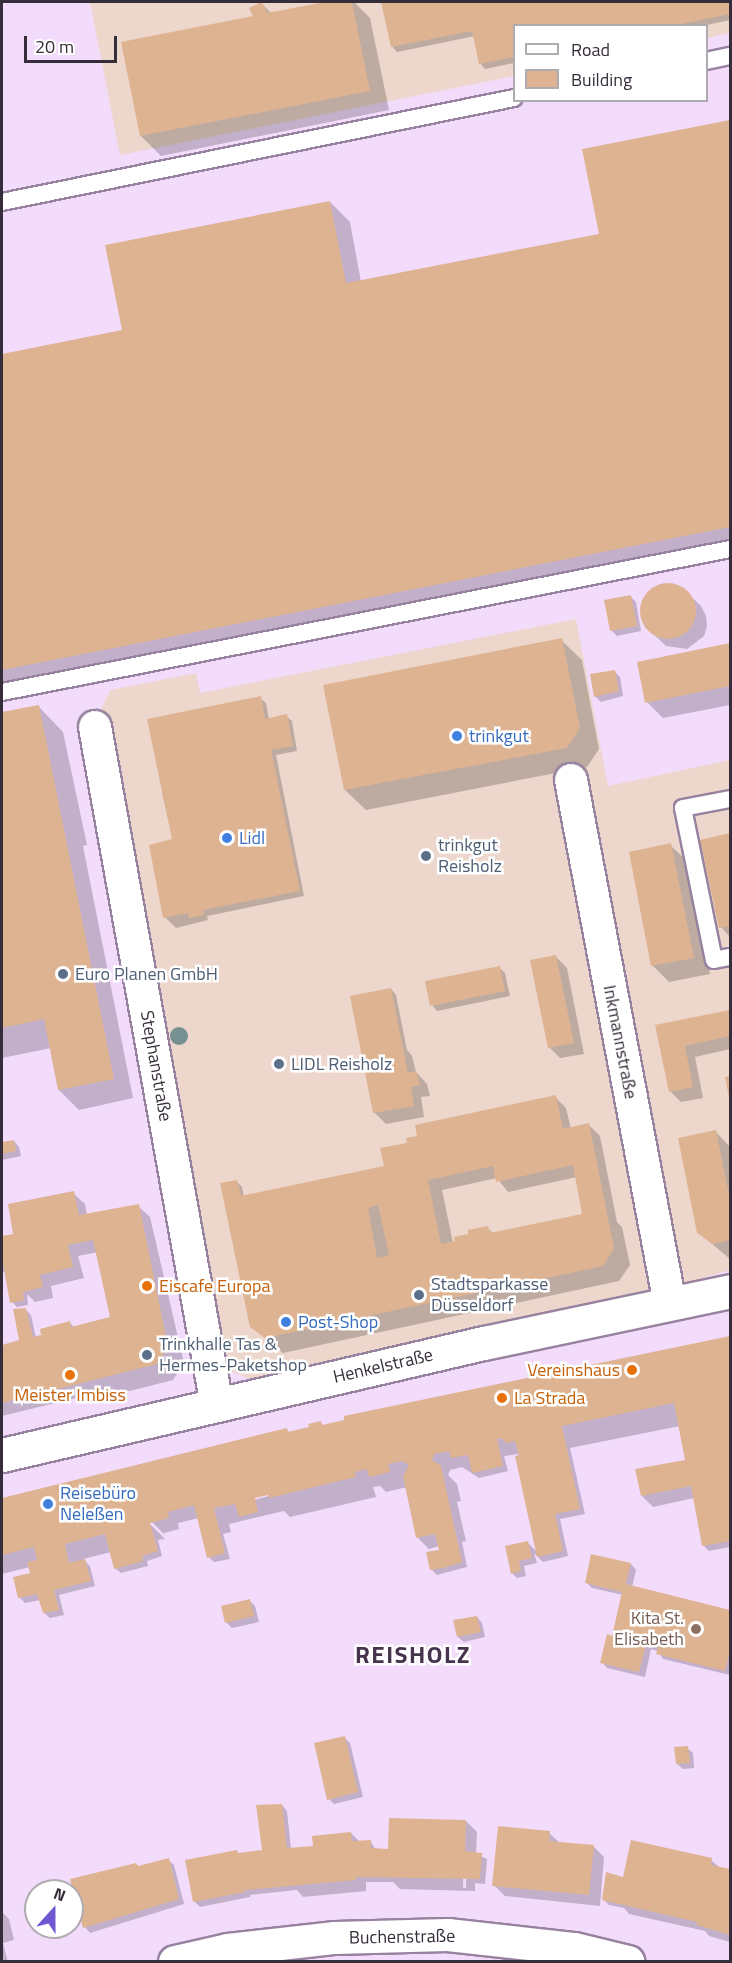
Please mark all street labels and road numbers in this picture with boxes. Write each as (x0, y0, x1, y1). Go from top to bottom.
street label: Inkmannstraße (598, 983, 642, 1101)
street label: Stephanstraße (136, 1009, 176, 1123)
street label: Henkelstraße (331, 1344, 435, 1388)
street label: Buchenstraße (349, 1925, 455, 1949)

